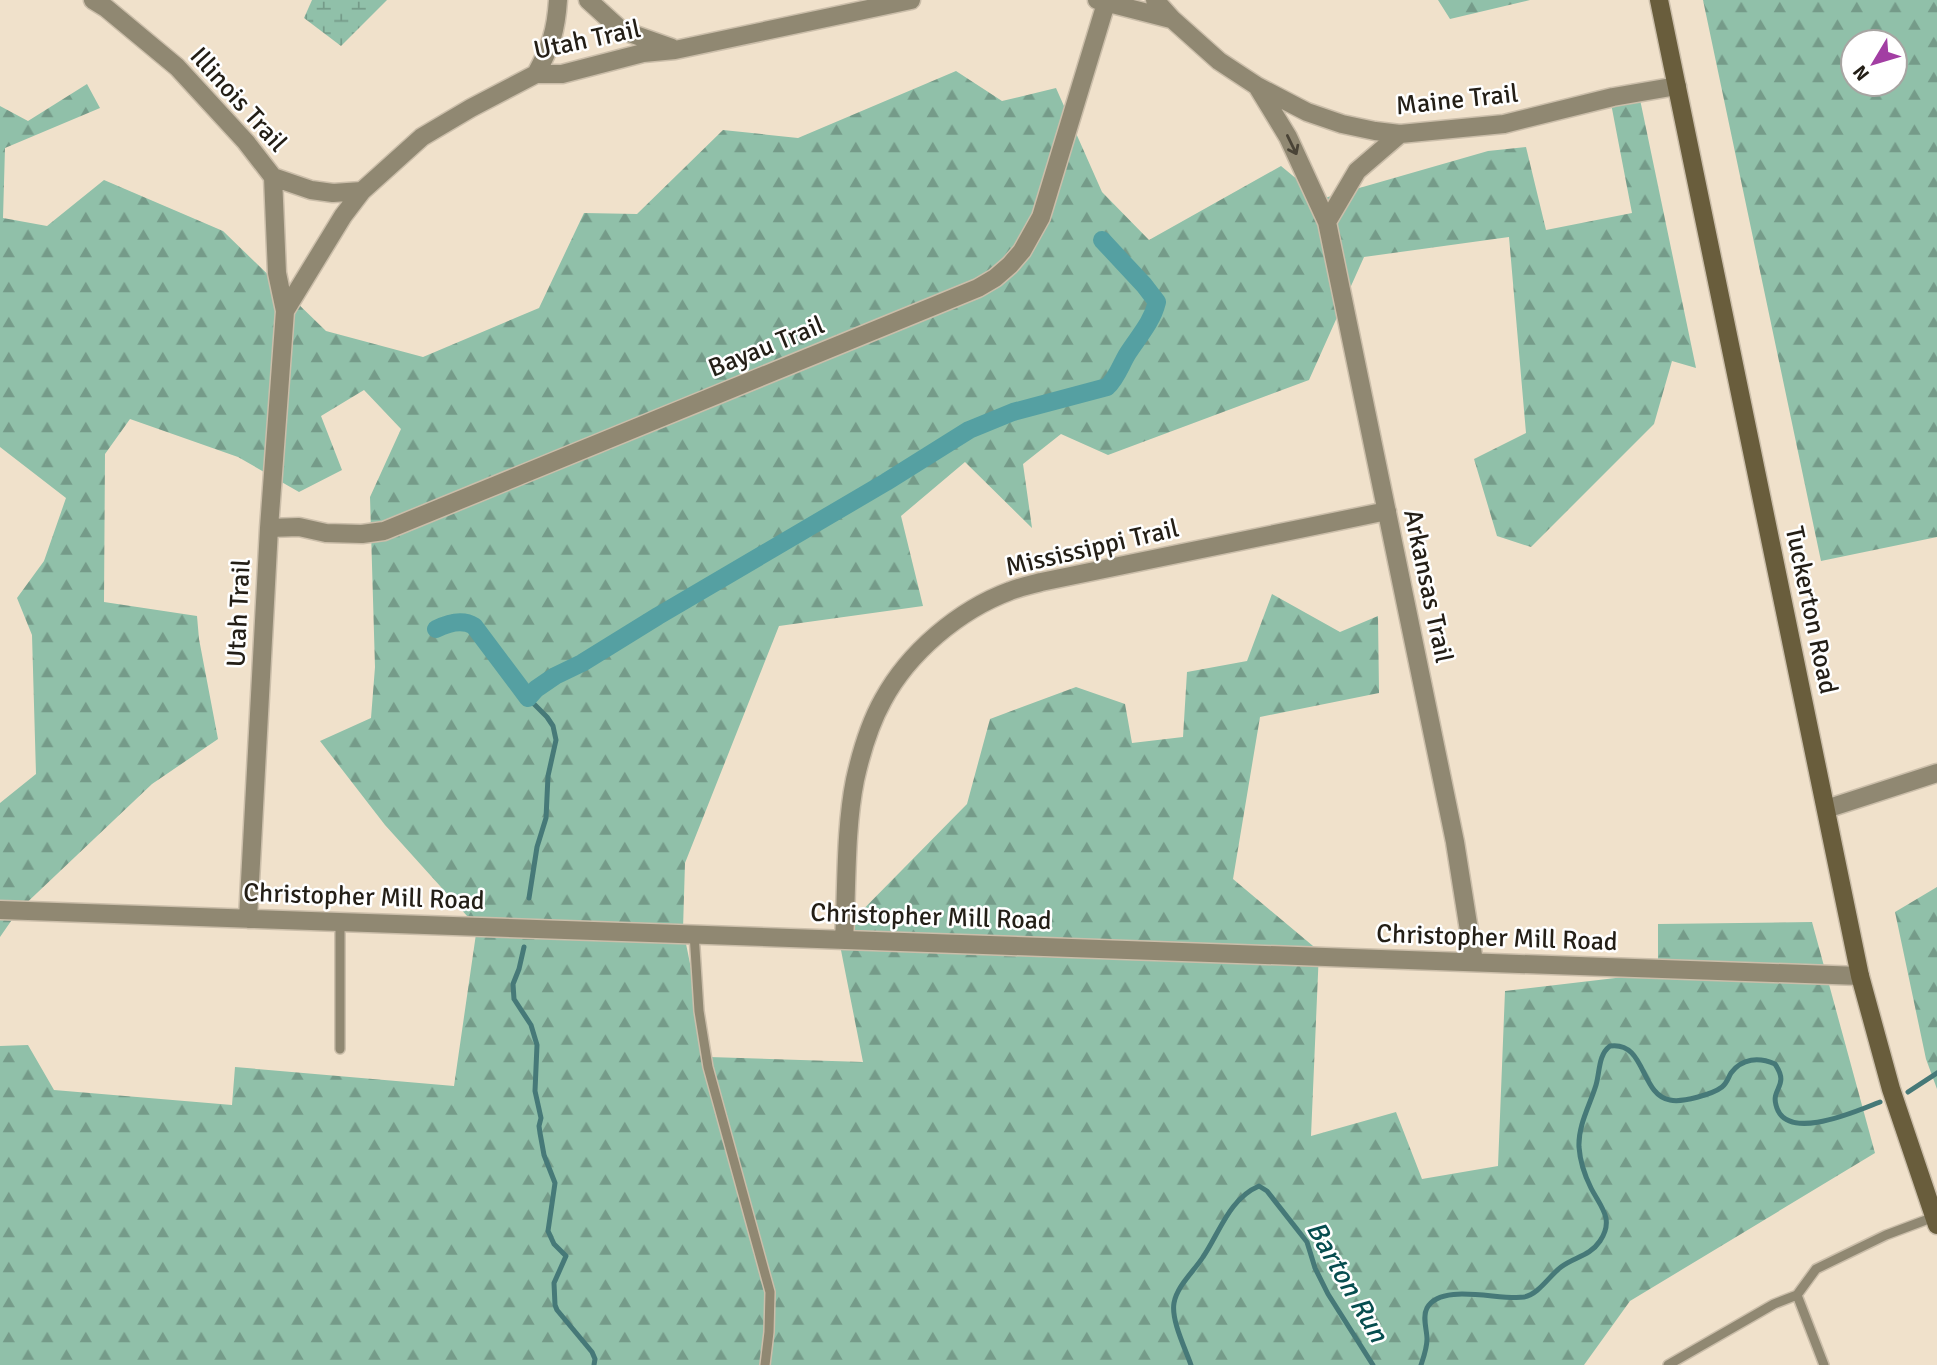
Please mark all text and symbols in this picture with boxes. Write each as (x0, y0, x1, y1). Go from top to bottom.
street label: Utah Trail (531, 13, 644, 67)
north arrow (1839, 28, 1909, 98)
street label: Illinois Trail (183, 41, 294, 159)
text: N (1848, 60, 1875, 85)
street label: Maine Trail (1394, 78, 1520, 122)
one-way arrow (1286, 134, 1299, 155)
street label: Bayau Trail (704, 309, 829, 385)
street label: Arkansas Trail (1396, 506, 1460, 666)
street label: Mississippi Trail (1002, 512, 1182, 583)
street label: Tuckerton Road (1778, 523, 1844, 697)
street label: Utah Trail (220, 558, 258, 668)
street label: Christopher Mill Road (243, 877, 485, 917)
street label: Christopher Mill Road (810, 897, 1052, 937)
street label: Christopher Mill Road (1376, 918, 1618, 958)
water label: Barton Run (1299, 1215, 1396, 1349)

